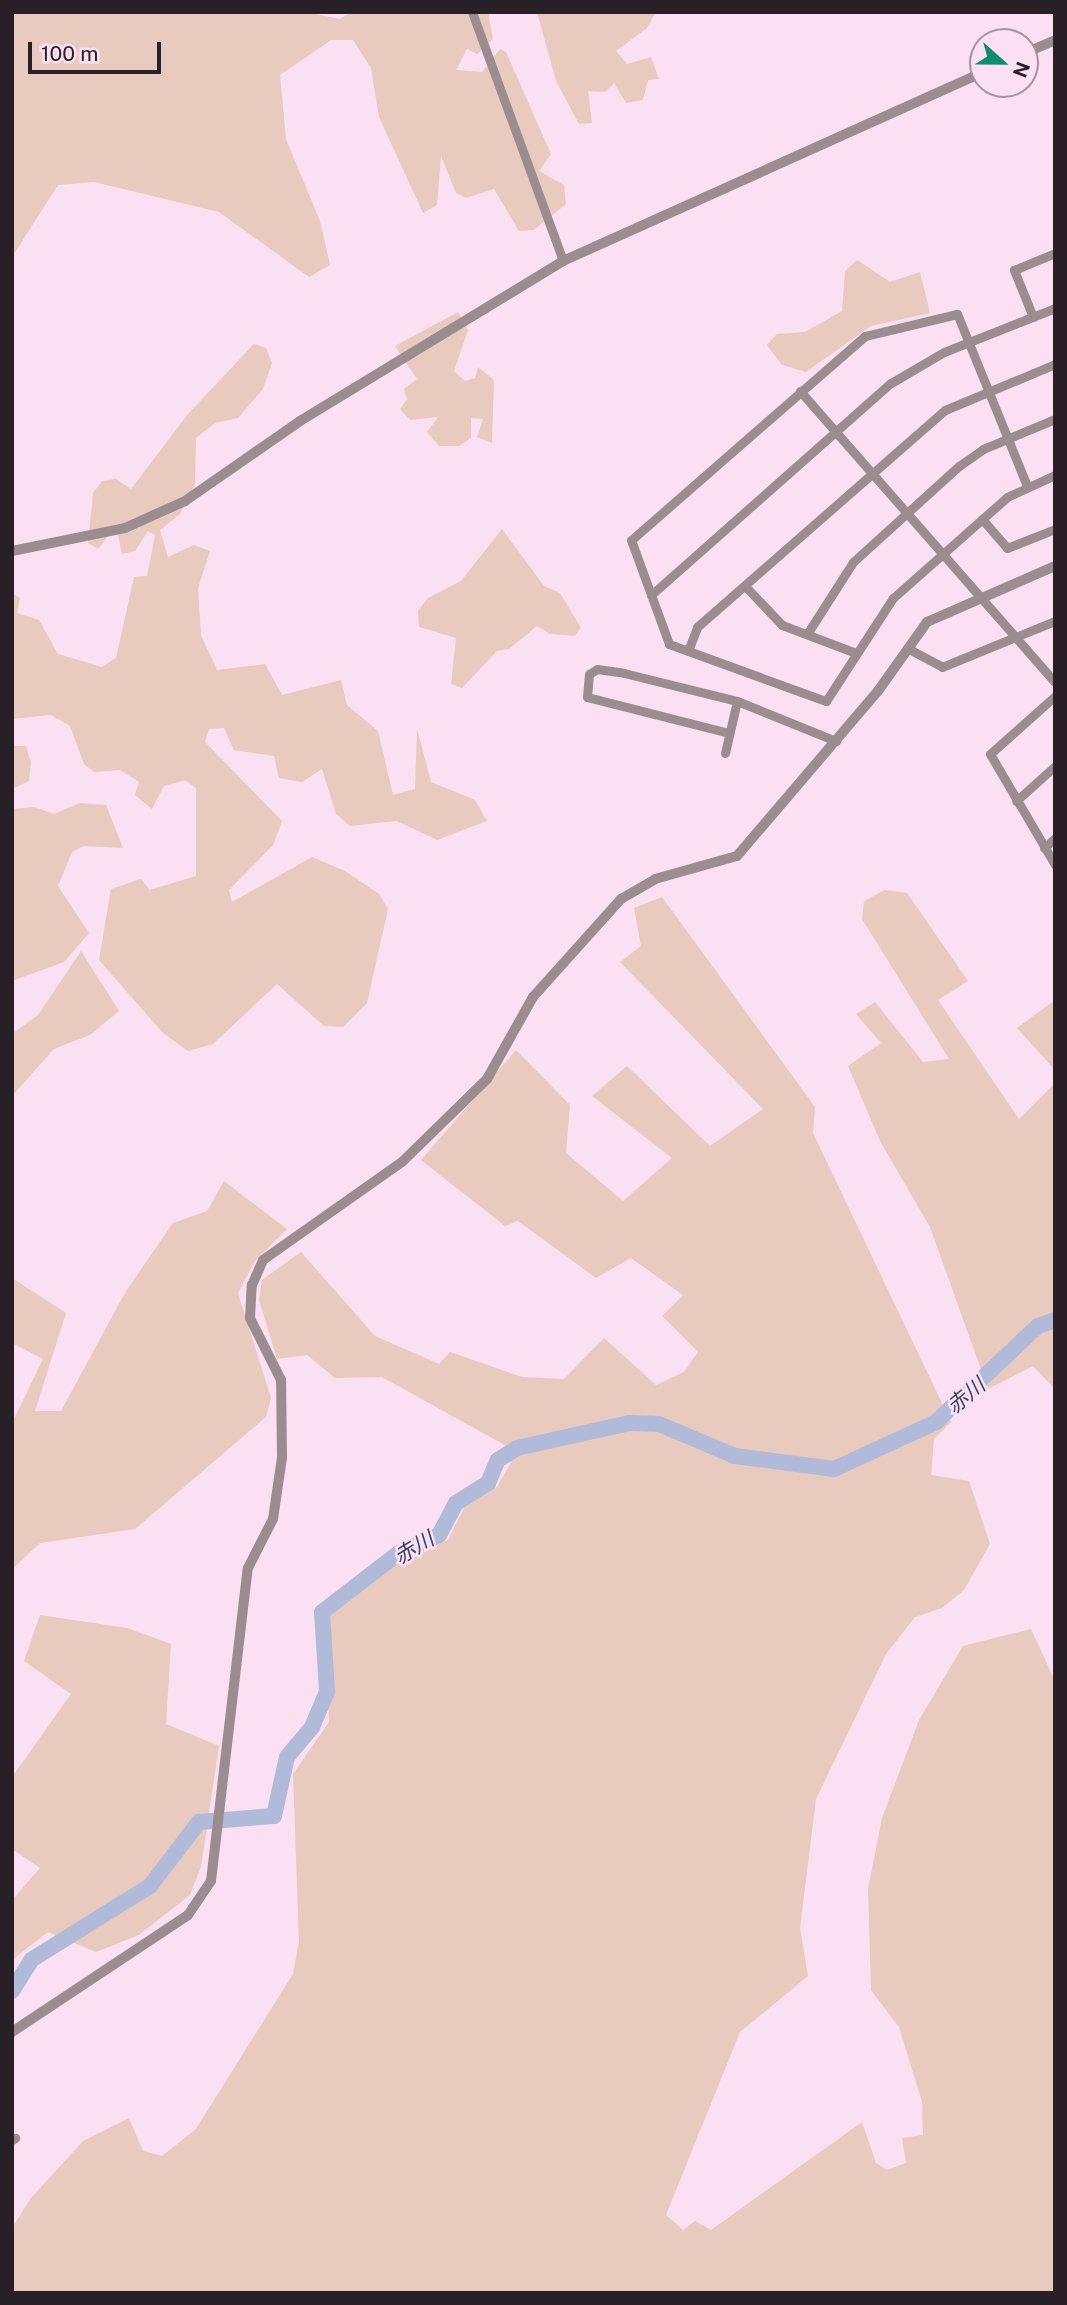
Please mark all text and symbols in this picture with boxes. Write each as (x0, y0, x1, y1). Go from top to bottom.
scale bar (32, 28, 164, 72)
north arrow (969, 28, 1039, 98)
text: 100 m (41, 41, 98, 66)
text: N (1009, 59, 1035, 81)
water label: 赤川 (942, 1373, 990, 1419)
water label: 赤川 (390, 1526, 438, 1570)

